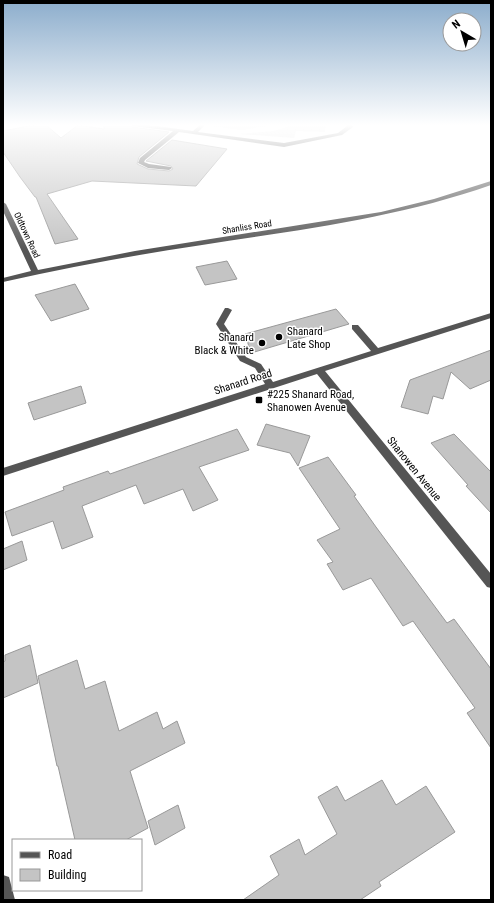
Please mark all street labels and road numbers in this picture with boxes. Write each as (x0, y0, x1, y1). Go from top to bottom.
street label: Oldtown Road (12, 211, 42, 259)
street label: Shanliss Road (221, 218, 273, 236)
street label: Shanard Road (212, 367, 274, 397)
street label: Shanowen Avenue (384, 434, 444, 504)

